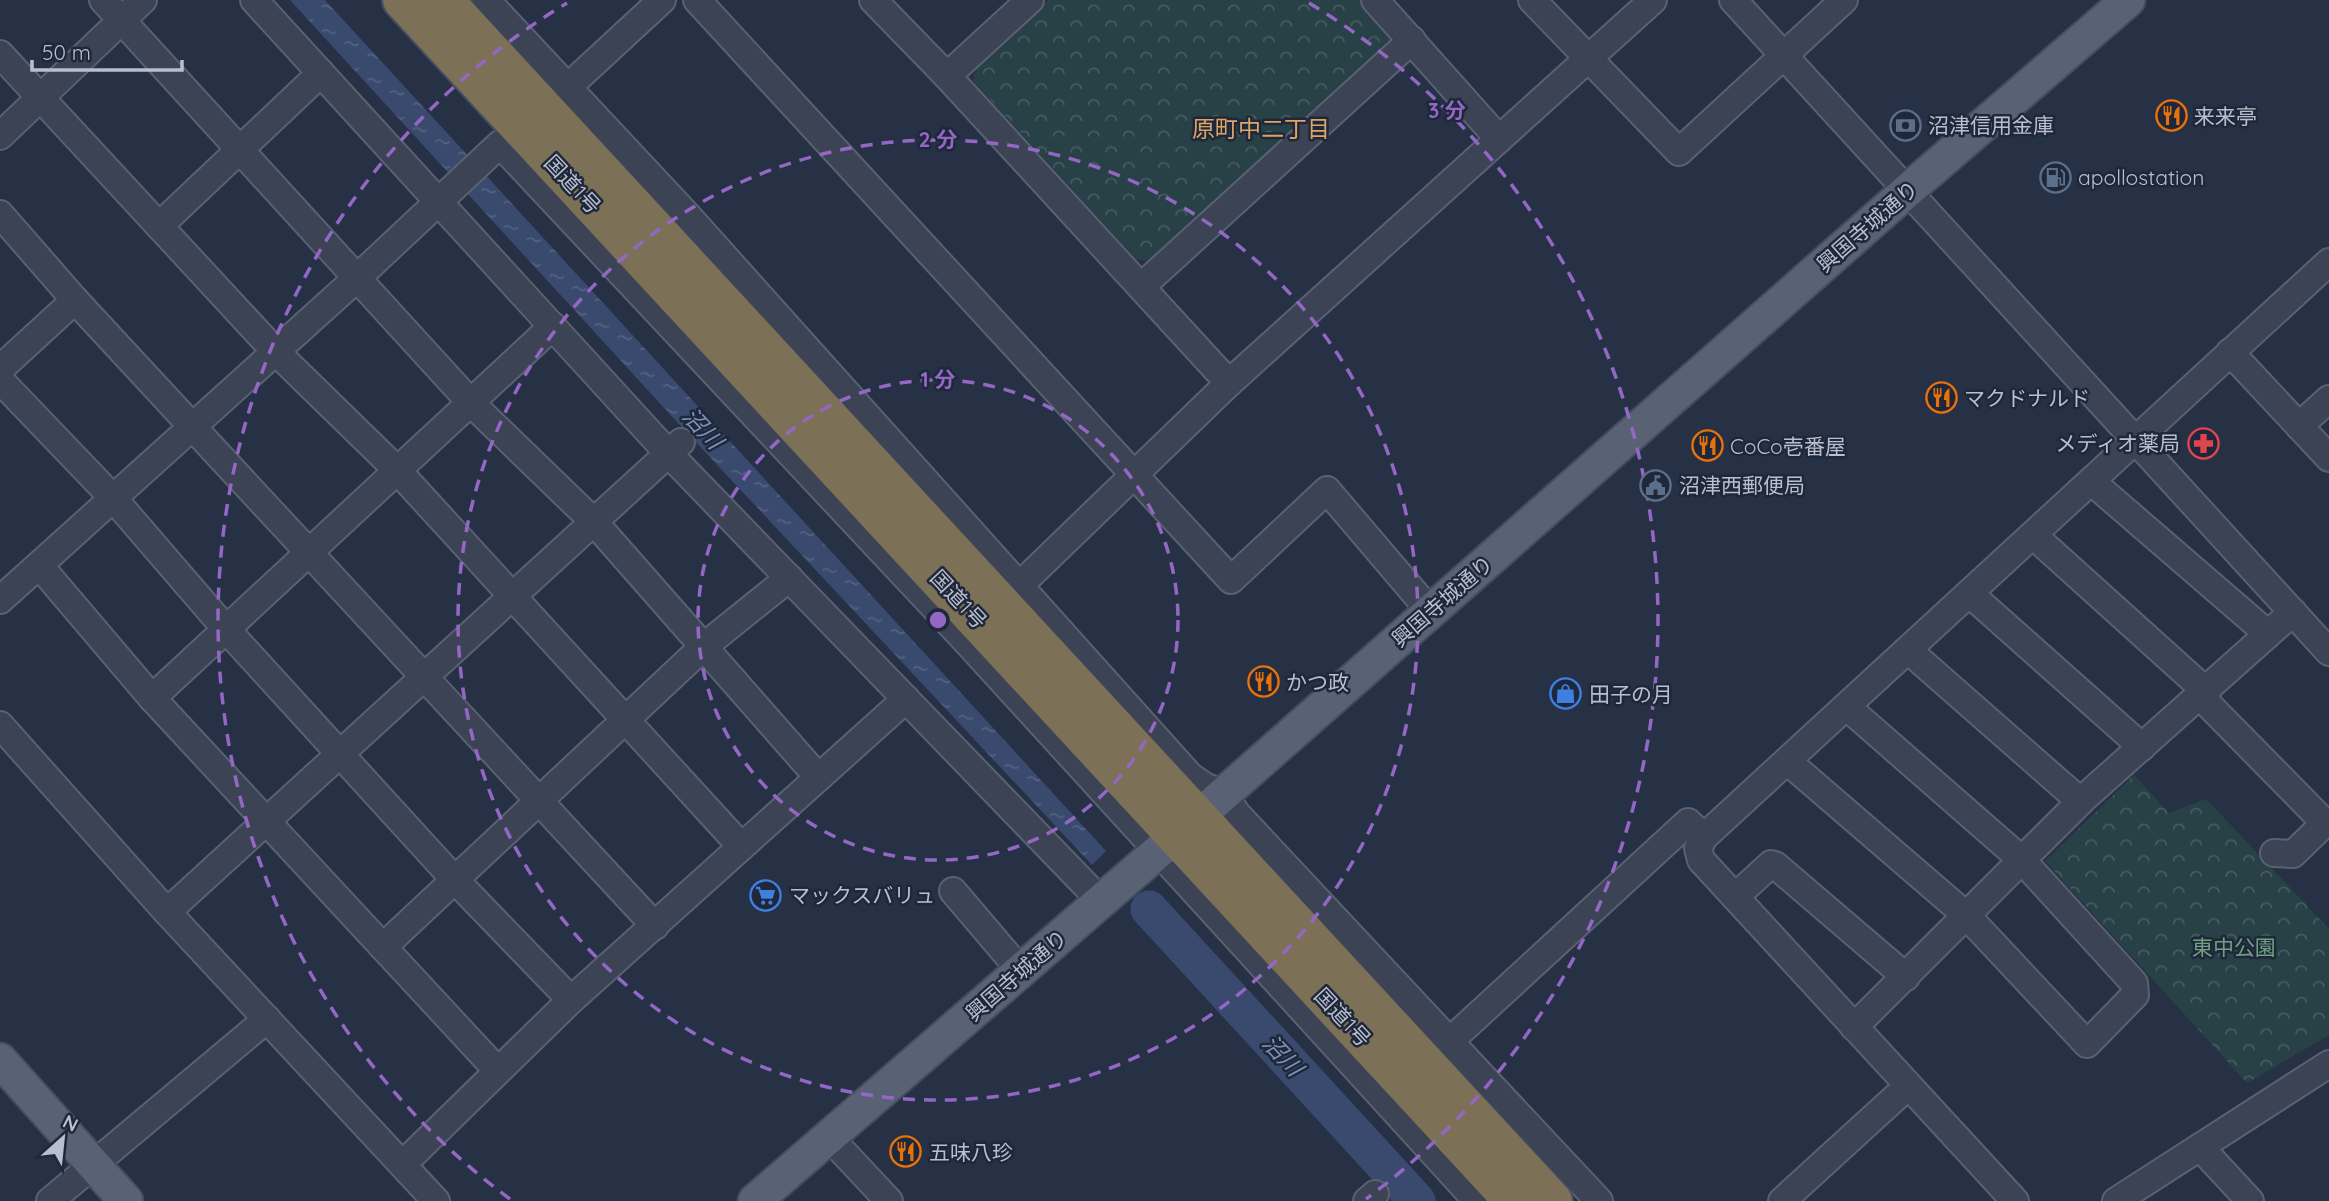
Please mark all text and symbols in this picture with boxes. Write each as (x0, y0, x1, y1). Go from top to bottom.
scale bar (32, 28, 182, 72)
text: 50 m (42, 39, 91, 65)
text: 3 分 (1428, 97, 1466, 123)
restaurant icon: 来来亭 (2154, 99, 2188, 133)
place label: 来来亭 (2194, 103, 2257, 129)
bank icon: 沼津信用金庫 (1888, 108, 1922, 142)
place label: 沼津信用金庫 (1928, 112, 2054, 138)
district label: 原町中二丁目 (1192, 114, 1330, 143)
text: 2 分 (919, 126, 957, 152)
street label: 国道1号 (539, 149, 607, 219)
fuel station icon: apollostation (2038, 160, 2072, 194)
place label: apollostation (2078, 164, 2204, 190)
street label: 興国寺城通り (1811, 175, 1923, 277)
text: 1 分 (920, 366, 956, 392)
restaurant icon: マクドナルド (1924, 381, 1958, 415)
place label: マクドナルド (1964, 385, 2090, 411)
water label: 沼川 (677, 401, 731, 457)
pharmacy icon: メディオ薬局 (2186, 426, 2220, 460)
restaurant icon: CoCo壱番屋 (1690, 429, 1724, 463)
place label: メディオ薬局 (2055, 430, 2180, 456)
place label: CoCo壱番屋 (1730, 433, 1846, 459)
public building icon: 沼津西郵便局 (1639, 468, 1673, 502)
place label: 沼津西郵便局 (1679, 472, 1805, 498)
street label: 興国寺城通り (1386, 550, 1498, 652)
street label: 国道1号 (925, 564, 993, 634)
centre of rings (926, 608, 950, 632)
restaurant icon: かつ政 (1246, 665, 1280, 699)
place label: かつ政 (1286, 669, 1349, 695)
shop icon: 田子の月 (1549, 677, 1583, 711)
place label: 田子の月 (1589, 681, 1673, 707)
supermarket icon: マックスバリュ (749, 878, 783, 912)
place label: マックスバリュ (789, 882, 935, 908)
street label: 興国寺城通り (960, 924, 1072, 1026)
park label: 東中公園 (2192, 934, 2276, 960)
street label: 国道1号 (1309, 982, 1377, 1052)
water label: 沼川 (1257, 1028, 1311, 1084)
north arrow (28, 1103, 98, 1173)
text: N (59, 1109, 82, 1137)
restaurant icon: 五味八珍 (889, 1135, 923, 1169)
place label: 五味八珍 (929, 1139, 1013, 1165)

